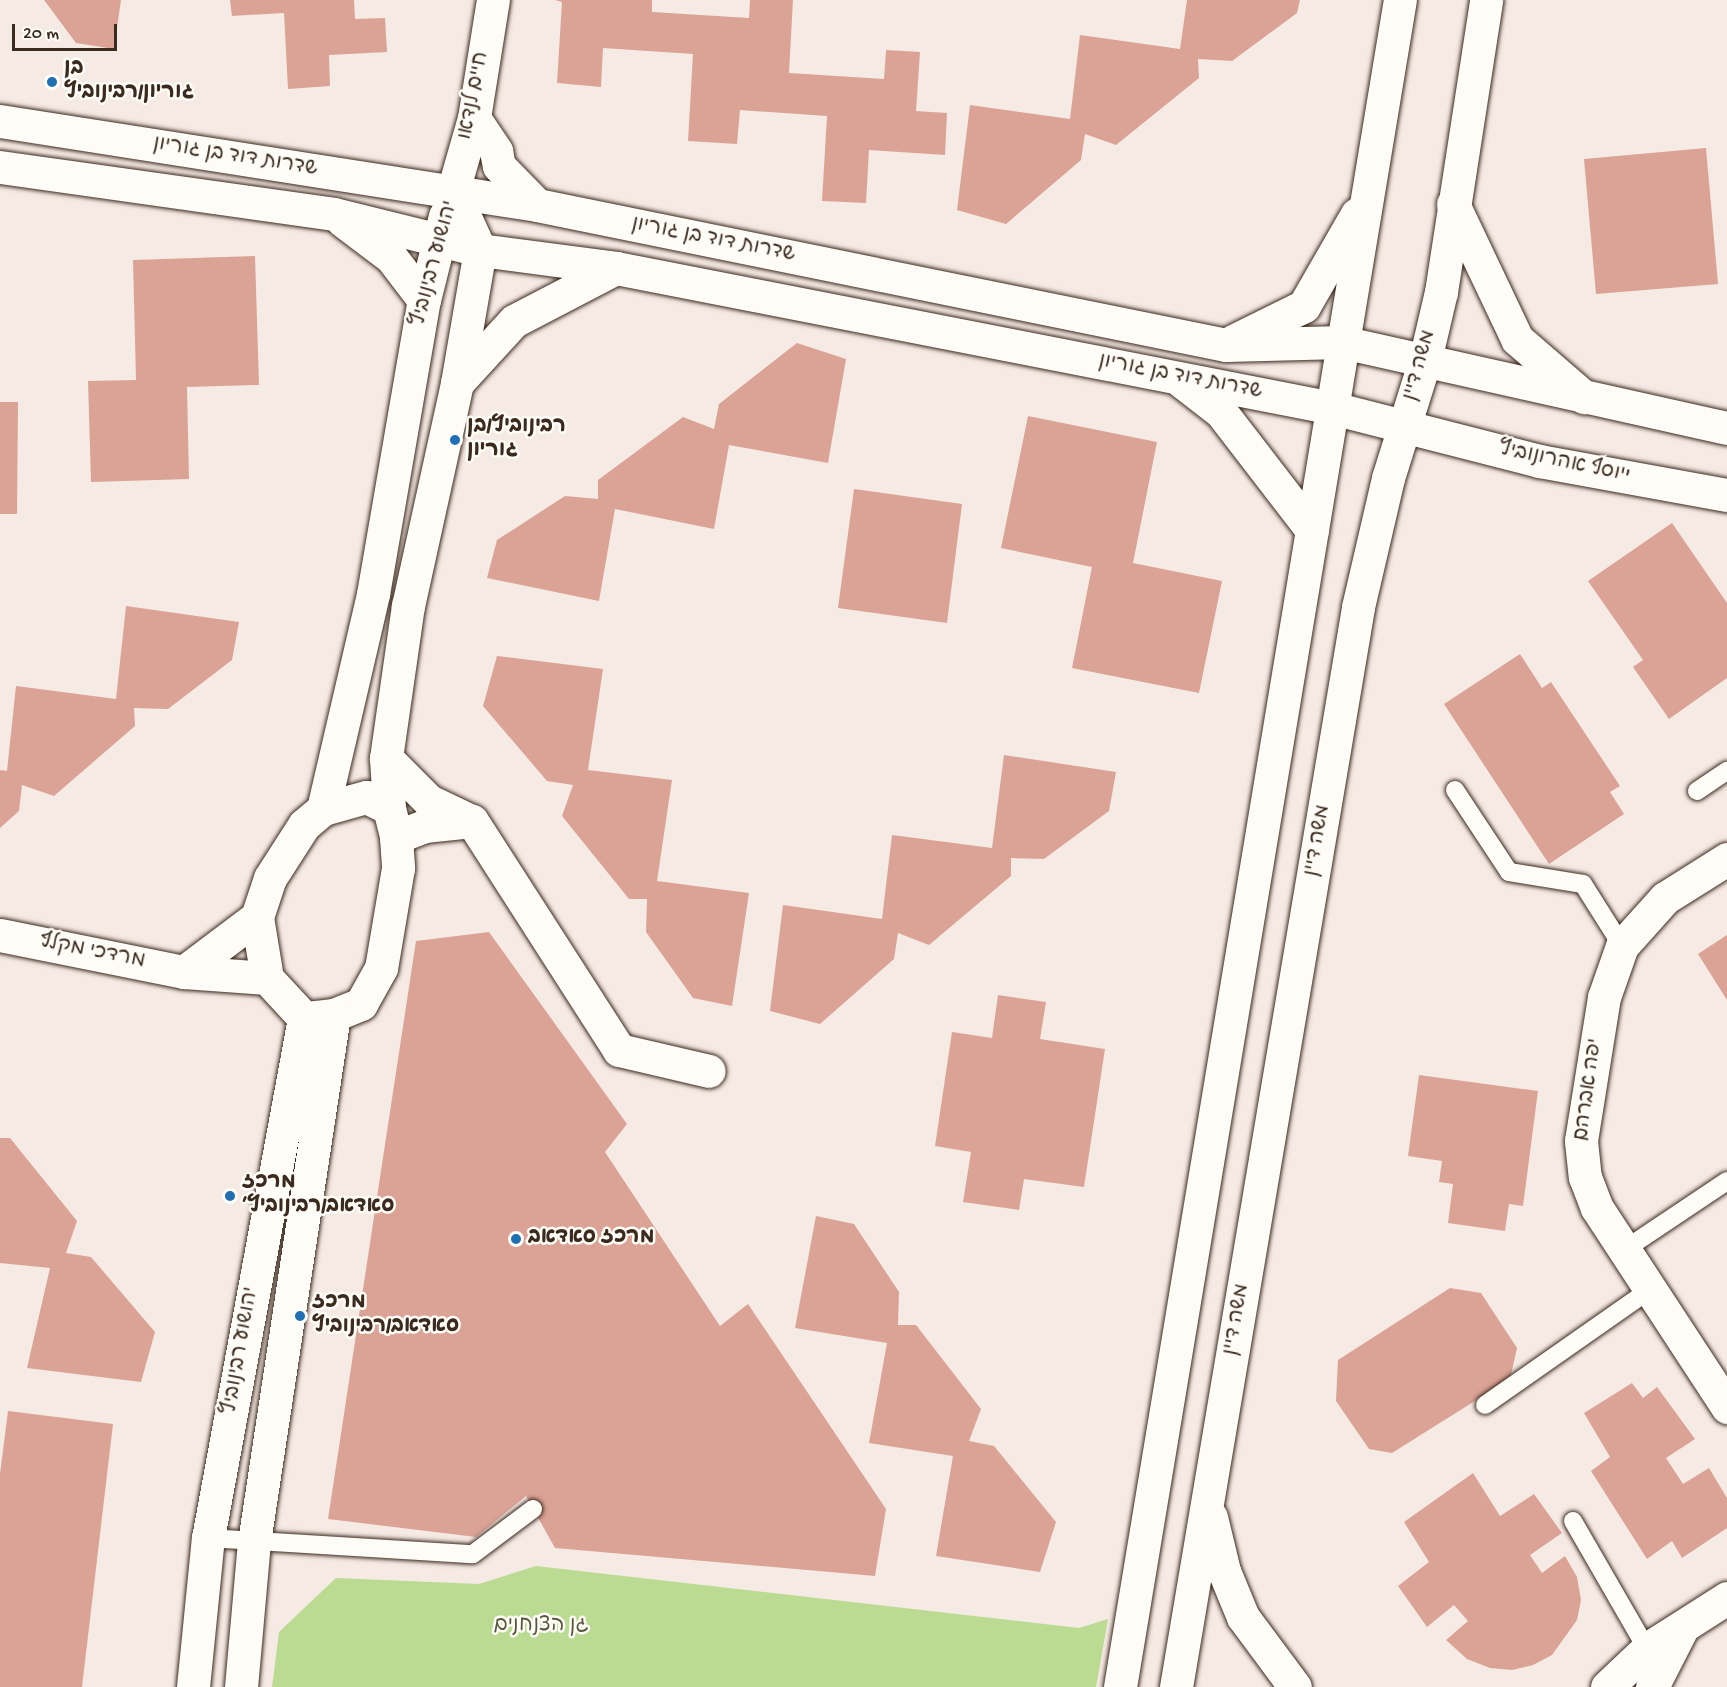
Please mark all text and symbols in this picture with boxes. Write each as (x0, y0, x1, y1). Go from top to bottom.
scale bar (15, 12, 120, 50)
text: 20 m (23, 24, 59, 45)
street label: חיים לנדאו (454, 50, 496, 142)
place label: בן גוריון/רבינוביץ (64, 57, 194, 107)
marker: בן גוריון/רבינוביץ (45, 75, 59, 89)
street label: שדרות דוד בן גוריון (151, 133, 319, 183)
street label: יהושוע רבינוביץ (407, 198, 465, 330)
street label: שדרות דוד בן גוריון (629, 213, 797, 269)
street label: משה דיין (1399, 328, 1443, 404)
street label: שדרות דוד בן גוריון (1096, 350, 1264, 406)
place label: רבינוביץ/בן גוריון (467, 415, 566, 465)
marker: רבינוביץ/בן גוריון (448, 433, 462, 447)
street label: יוסף אהרונוביץ' (1496, 438, 1632, 490)
street label: משה דיין (1300, 803, 1338, 879)
street label: מרדכי מקלף (37, 930, 147, 976)
street label: יפה אברהם (1570, 1037, 1610, 1143)
place label: מרכז סאדאב/רבינוביץ׳ (242, 1171, 394, 1221)
marker: מרכז סאדאב/רבינוביץ׳ (223, 1189, 237, 1203)
place label: מרכז סאדאב (528, 1226, 655, 1252)
marker: מרכז סאדאב (509, 1232, 523, 1246)
street label: משה דיין (1219, 1282, 1257, 1358)
street label: יהושוע רבינוביץ (218, 1285, 266, 1417)
place label: מרכז סאדאב/רבינוביץ (312, 1291, 459, 1341)
marker: מרכז סאדאב/רבינוביץ (293, 1309, 307, 1323)
park label: גן הצנחנים (493, 1614, 589, 1640)

